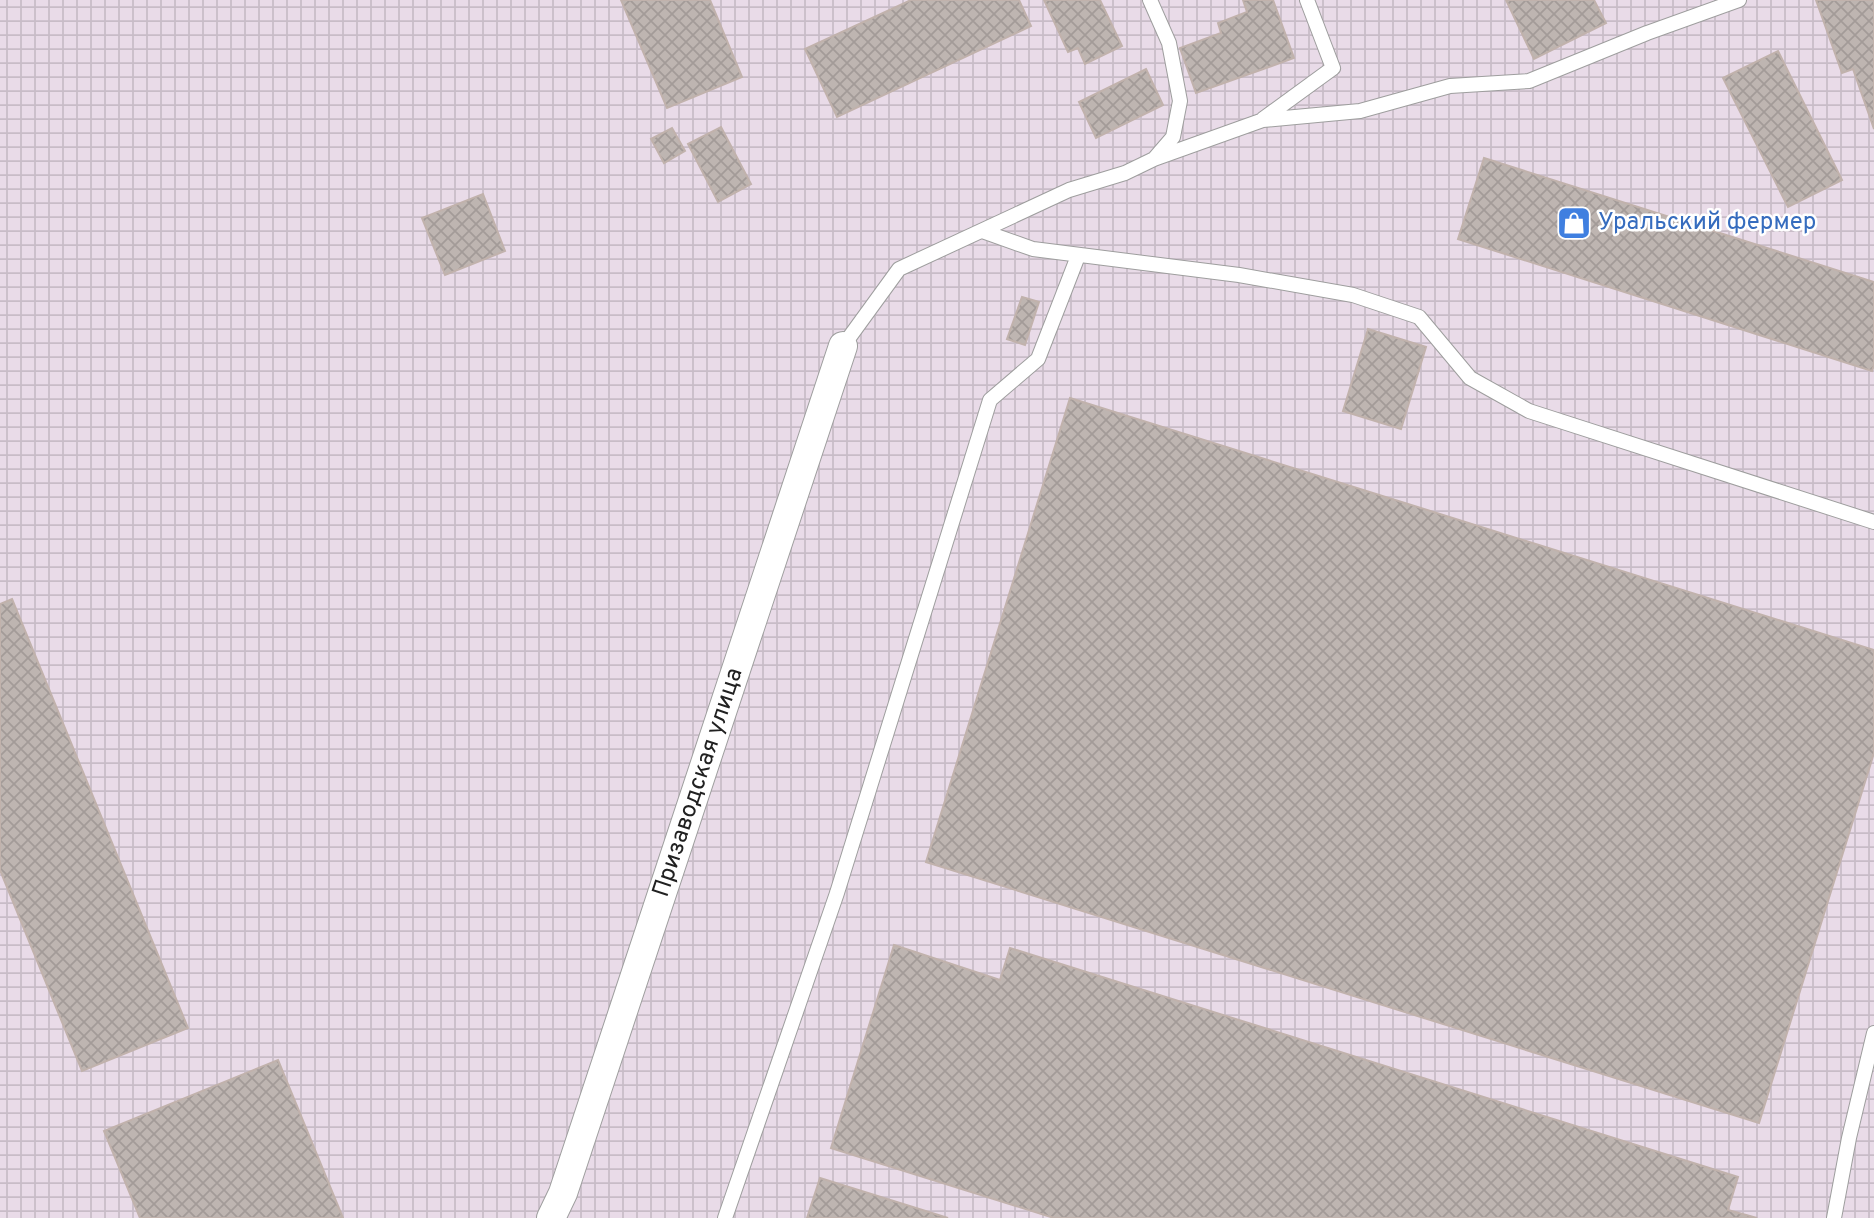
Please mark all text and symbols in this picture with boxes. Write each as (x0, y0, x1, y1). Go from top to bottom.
shop icon: Уральский фермер (1555, 204, 1593, 242)
place label: Уральский фермер (1598, 208, 1816, 238)
street label: Призаводская улица (647, 664, 751, 901)

